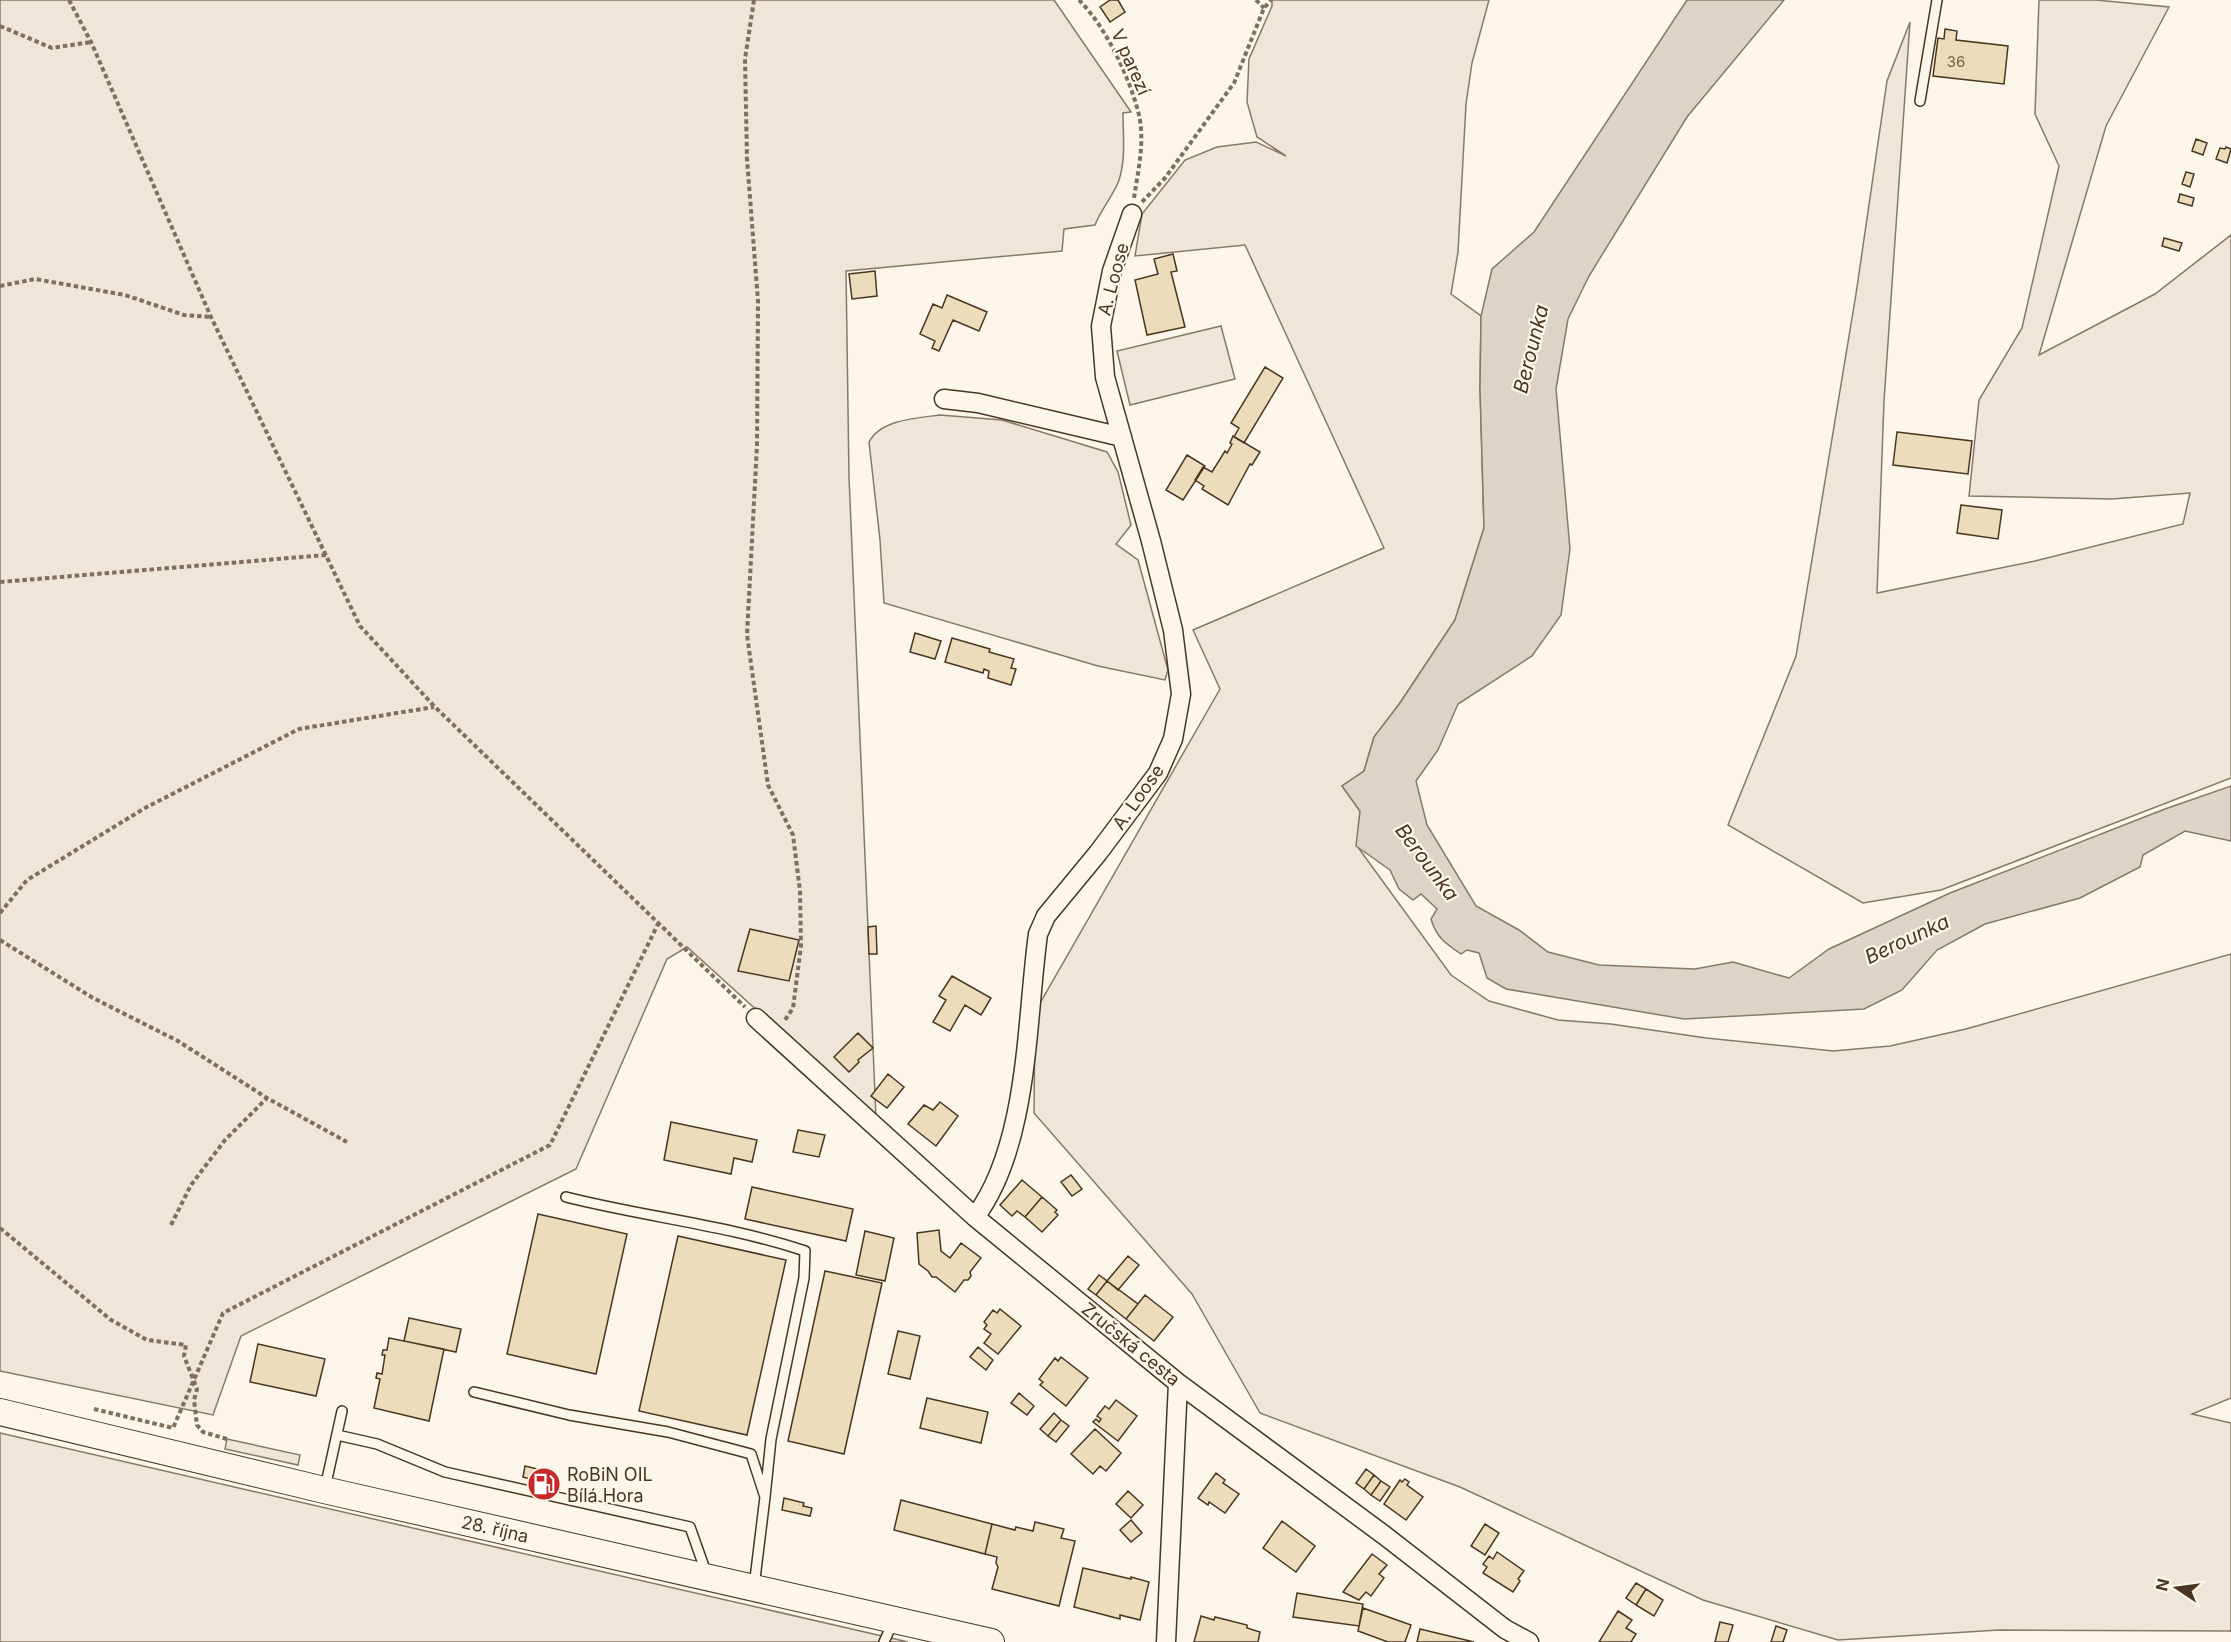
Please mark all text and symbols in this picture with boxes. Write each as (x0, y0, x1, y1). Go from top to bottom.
street label: V parezí (1107, 26, 1155, 99)
house number: 36 (1947, 52, 1965, 71)
street label: A. Loose (1093, 240, 1133, 318)
water label: Berounka (1508, 302, 1554, 396)
street label: A. Loose (1108, 760, 1168, 834)
water label: Berounka (1390, 819, 1464, 905)
water label: Berounka (1861, 909, 1953, 969)
street label: Zručská cesta (1078, 1298, 1184, 1390)
place label: RoBiN OIL Bílá Hora (567, 1464, 653, 1506)
fuel station icon: RoBiN OIL Bílá Hora (526, 1466, 562, 1502)
street label: 28. října (459, 1511, 531, 1547)
north arrow (2147, 1558, 2207, 1618)
text: N (2151, 1576, 2174, 1593)

